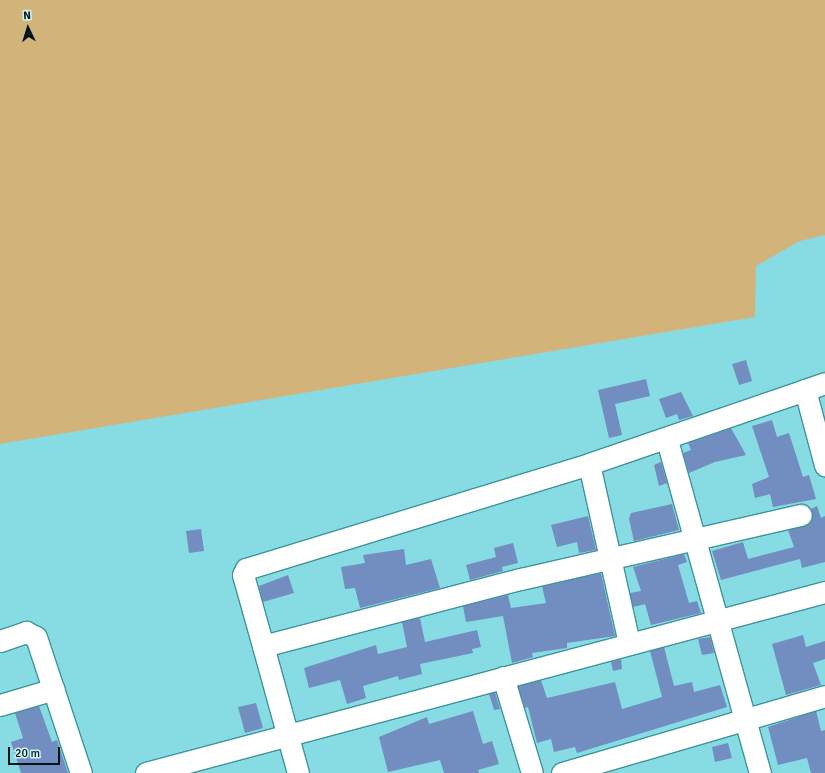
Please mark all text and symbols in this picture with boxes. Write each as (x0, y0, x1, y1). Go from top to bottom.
north arrow (8, 8, 48, 48)
text: N (23, 9, 31, 22)
scale bar (10, 739, 62, 765)
text: 20 m (15, 746, 40, 761)

